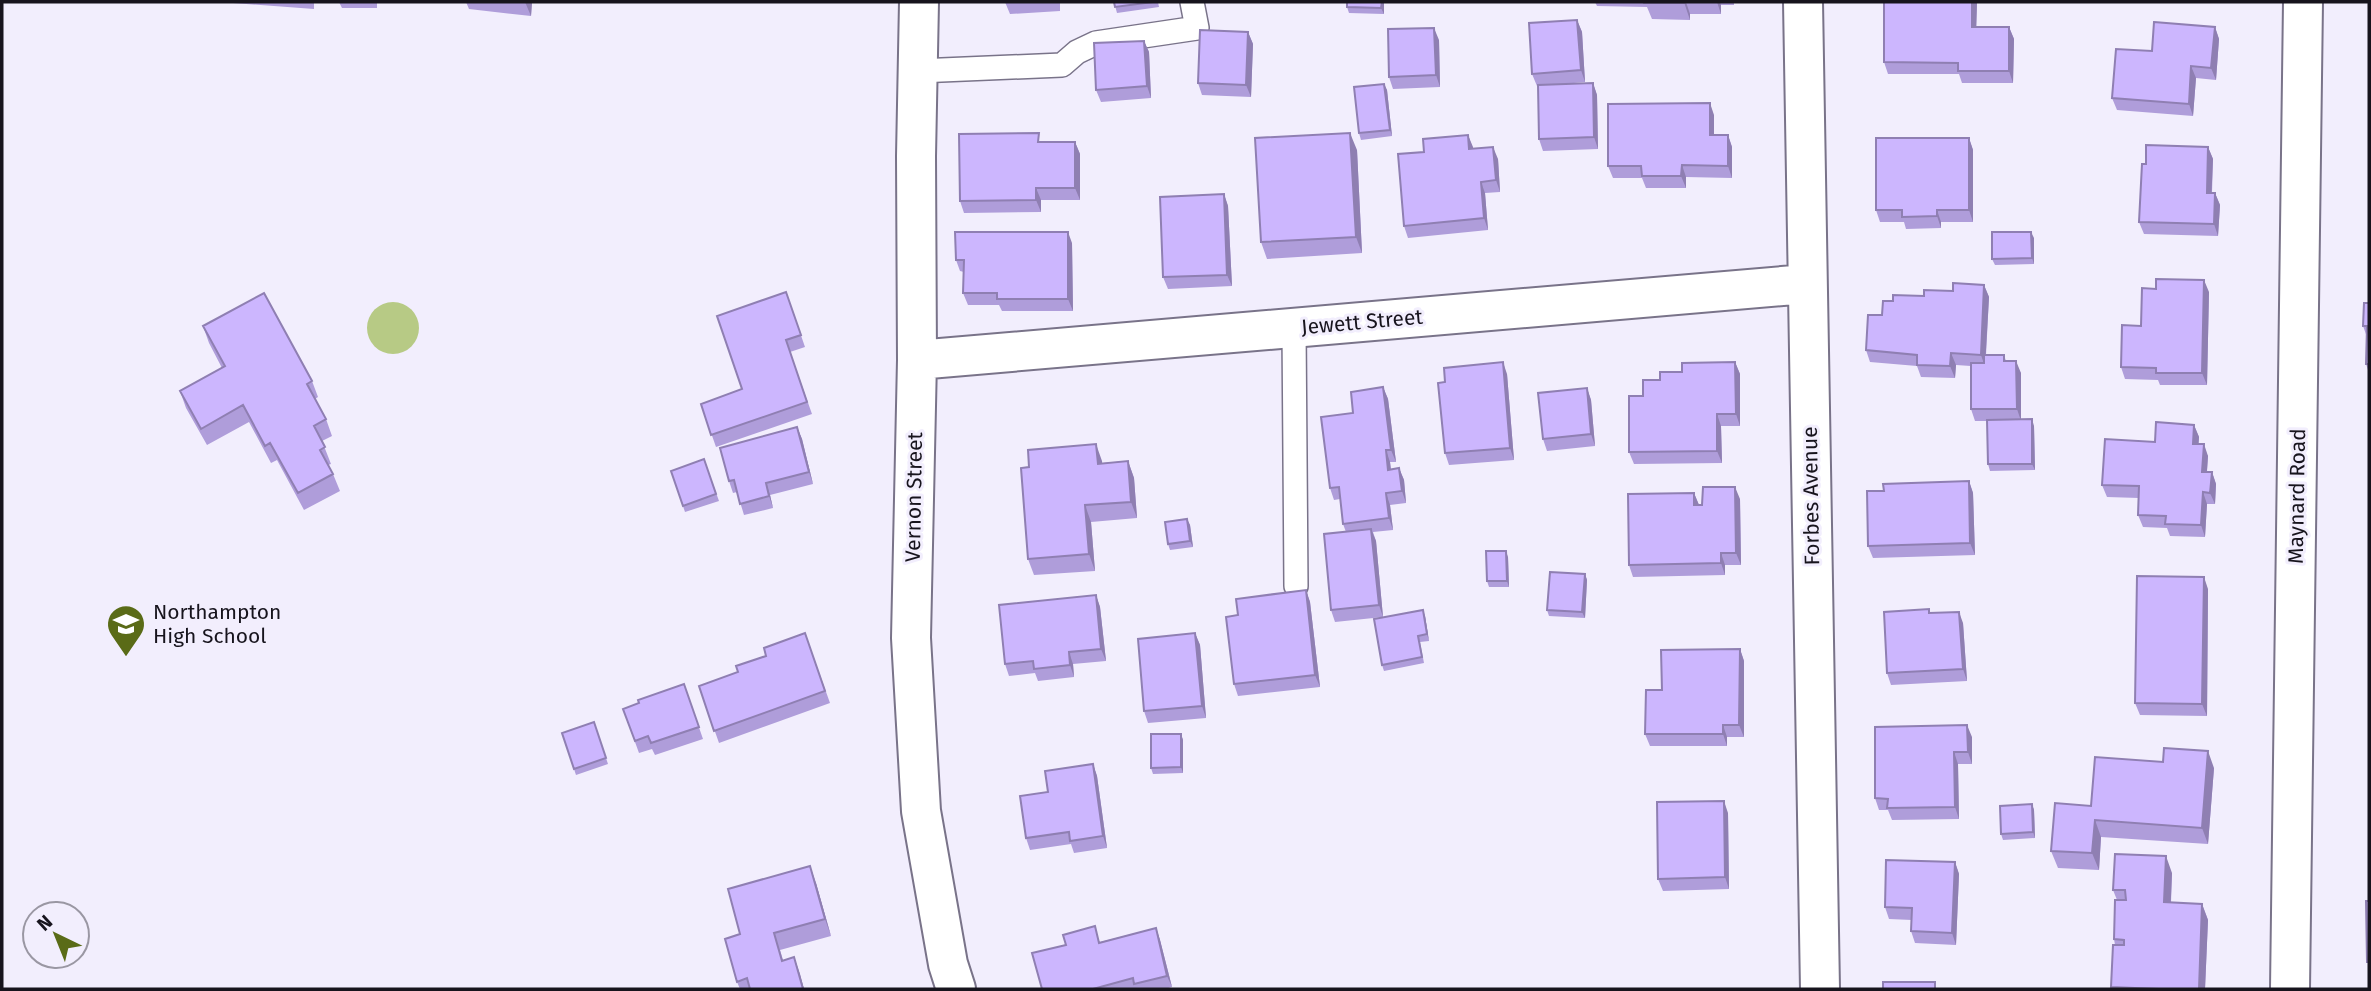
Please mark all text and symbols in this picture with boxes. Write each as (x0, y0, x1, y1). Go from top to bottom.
street label: Jewett Street (1300, 304, 1424, 340)
street label: Forbes Avenue (1797, 426, 1825, 566)
street label: Maynard Road (2283, 428, 2311, 564)
street label: Vernon Street (900, 431, 928, 562)
place label: Northampton High School (153, 599, 281, 649)
school or university icon: Northampton High School (105, 603, 147, 658)
north arrow (21, 900, 91, 970)
text: N (32, 910, 57, 936)

